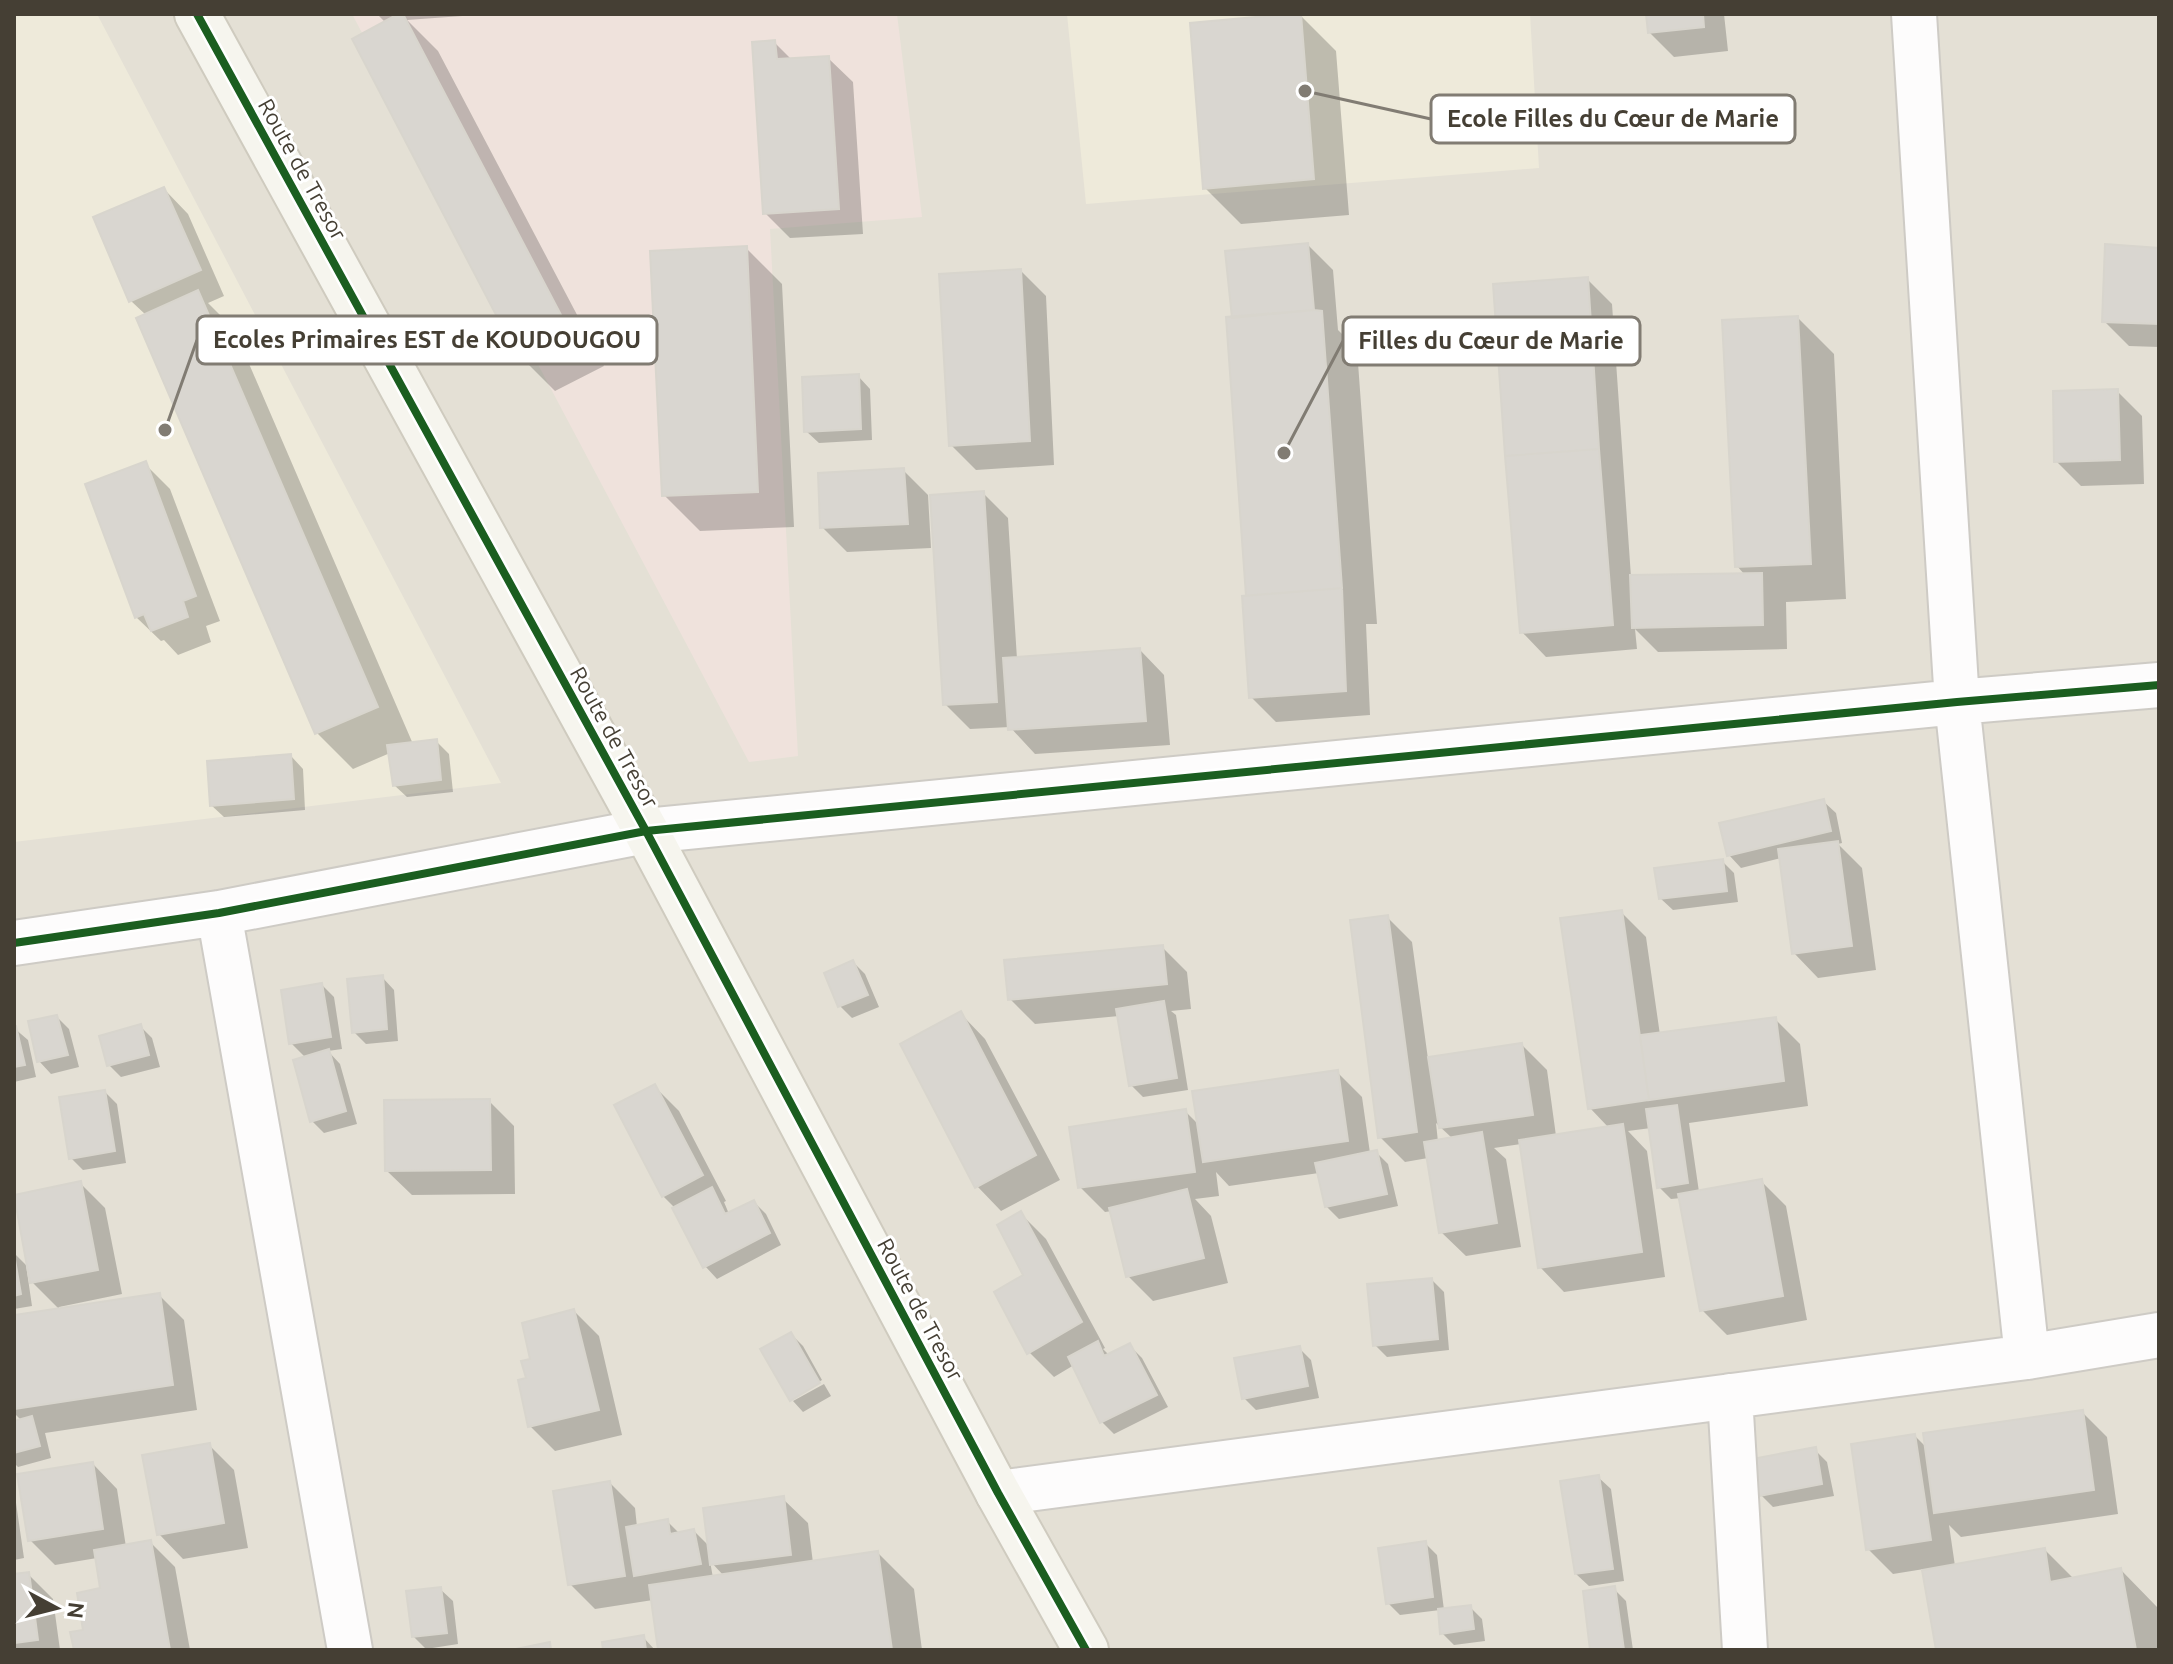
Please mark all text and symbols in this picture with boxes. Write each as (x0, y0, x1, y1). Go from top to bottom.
street label: Route de Tresor (254, 94, 352, 245)
callout: Ecole Filles du Cœur de Marie (1431, 95, 1795, 143)
text: Ecole Filles du Cœur de Marie (1447, 105, 1779, 132)
callout: Ecoles Primaires EST de KOUDOUGOU (197, 316, 657, 364)
callout: Filles du Cœur de Marie (1343, 317, 1640, 365)
text: Ecoles Primaires EST de KOUDOUGOU (213, 326, 641, 353)
text: Filles du Cœur de Marie (1358, 327, 1624, 354)
street label: Route de Tresor (566, 662, 664, 813)
street label: Route de Tresor (873, 1234, 969, 1385)
north arrow (16, 1568, 96, 1648)
text: N (63, 1601, 90, 1620)

